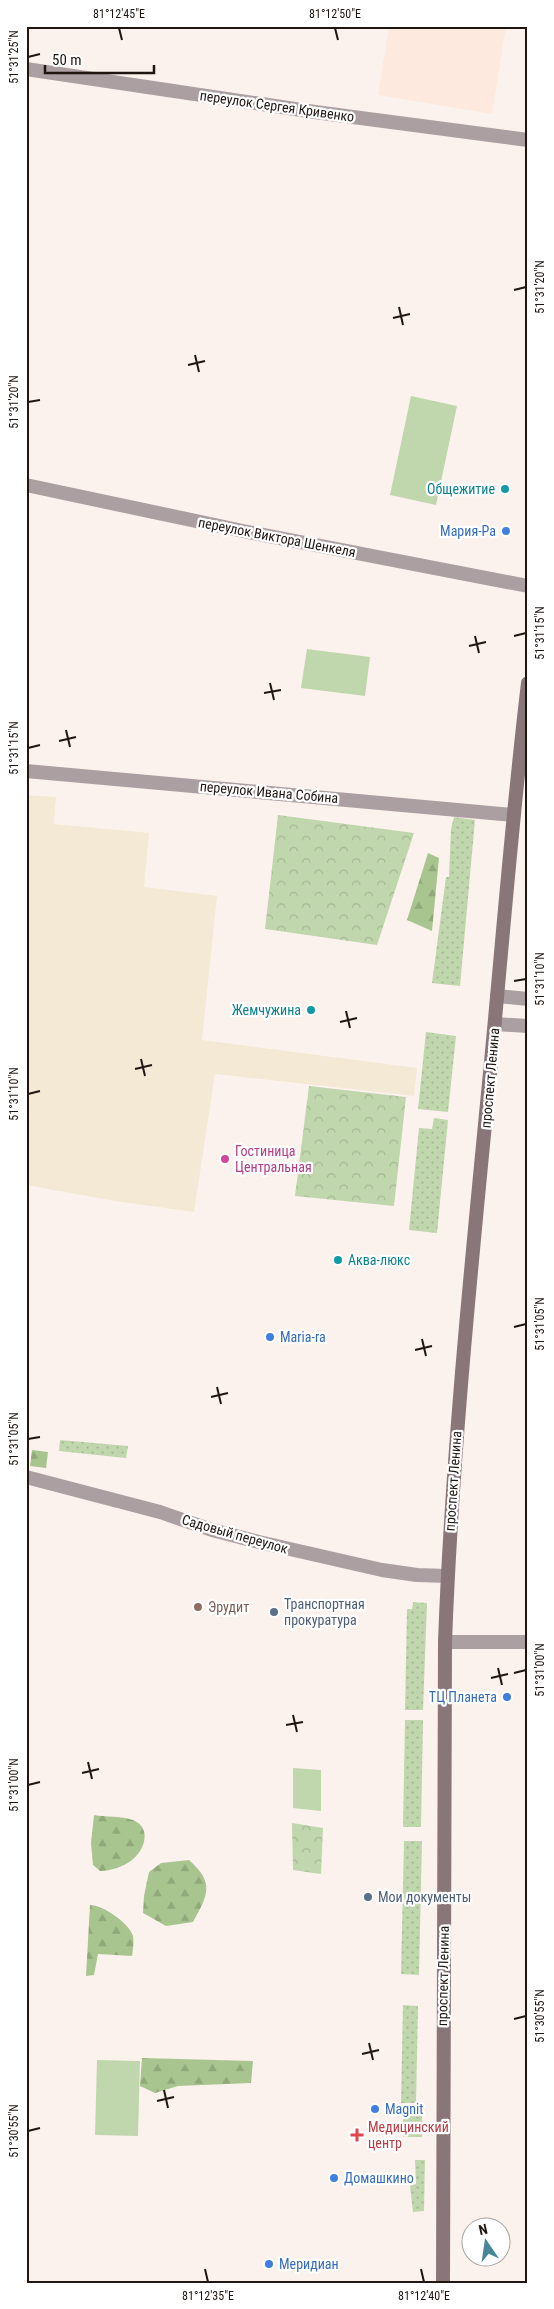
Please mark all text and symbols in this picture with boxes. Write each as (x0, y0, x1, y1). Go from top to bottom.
text: 81°12'45"E (93, 7, 145, 21)
text: 81°12'50"E (309, 7, 361, 21)
text: 51°31'25"N (7, 30, 21, 84)
scale bar (45, 42, 154, 74)
text: 50 m (52, 51, 82, 69)
street label: переулок Сергея Кривенко (199, 87, 355, 125)
text: 51°31'20"N (533, 260, 547, 314)
text: 51°31'20"N (7, 375, 21, 429)
place label: Общежитие (427, 481, 495, 497)
marker: Общежитие (499, 483, 511, 495)
street label: переулок Виктора Шенкеля (197, 514, 357, 560)
place label: Мария-Ра (440, 523, 496, 539)
marker: Мария-Ра (500, 525, 512, 537)
text: 51°31'15"N (533, 606, 547, 660)
text: 51°31'15"N (7, 721, 21, 775)
street label: переулок Ивана Собина (199, 778, 339, 806)
text: 51°31'10"N (533, 952, 547, 1006)
place label: Жемчужина (232, 1002, 301, 1018)
marker: Жемчужина (305, 1004, 317, 1016)
street label: проспект Ленина (478, 1027, 502, 1129)
text: 51°31'10"N (7, 1067, 21, 1121)
place label: Гостиница Центральная (235, 1143, 312, 1175)
marker: Гостиница Центральная (219, 1153, 231, 1165)
place label: Аква-люкс (348, 1252, 410, 1268)
marker: Аква-люкс (332, 1254, 344, 1266)
text: 51°31'05"N (533, 1297, 547, 1351)
place label: Maria-ra (280, 1329, 326, 1345)
marker: Maria-ra (264, 1331, 276, 1343)
text: 51°31'05"N (7, 1412, 21, 1466)
street label: проспект Ленина (442, 1430, 464, 1532)
street label: Садовый переулок (180, 1511, 290, 1557)
place label: Транспортная прокуратура (284, 1596, 365, 1628)
place label: Эрудит (208, 1599, 249, 1615)
marker: Эрудит (192, 1601, 204, 1613)
marker: Транспортная прокуратура (268, 1606, 280, 1618)
text: 51°31'00"N (533, 1643, 547, 1697)
place label: ТЦ Планета (429, 1689, 497, 1705)
marker: ТЦ Планета (501, 1691, 513, 1703)
text: 51°31'00"N (7, 1758, 21, 1812)
place label: Мои документы (378, 1889, 471, 1905)
marker: Мои документы (362, 1891, 374, 1903)
street label: проспект Ленина (434, 1926, 452, 2026)
text: 51°30'55"N (533, 1989, 547, 2043)
place label: Magnit (385, 2101, 423, 2117)
marker: Magnit (369, 2103, 381, 2115)
text: 51°30'55"N (7, 2104, 21, 2158)
place label: Медицинский центр (368, 2119, 449, 2151)
marker: Медицинский центр (350, 2128, 364, 2142)
place label: Домашкино (344, 2170, 414, 2186)
marker: Домашкино (328, 2172, 340, 2184)
north arrow (462, 2216, 512, 2266)
text: N (477, 2221, 489, 2238)
place label: Меридиан (279, 2256, 339, 2272)
marker: Меридиан (263, 2258, 275, 2270)
text: 81°12'35"E (182, 2289, 234, 2303)
text: 81°12'40"E (398, 2289, 450, 2303)

